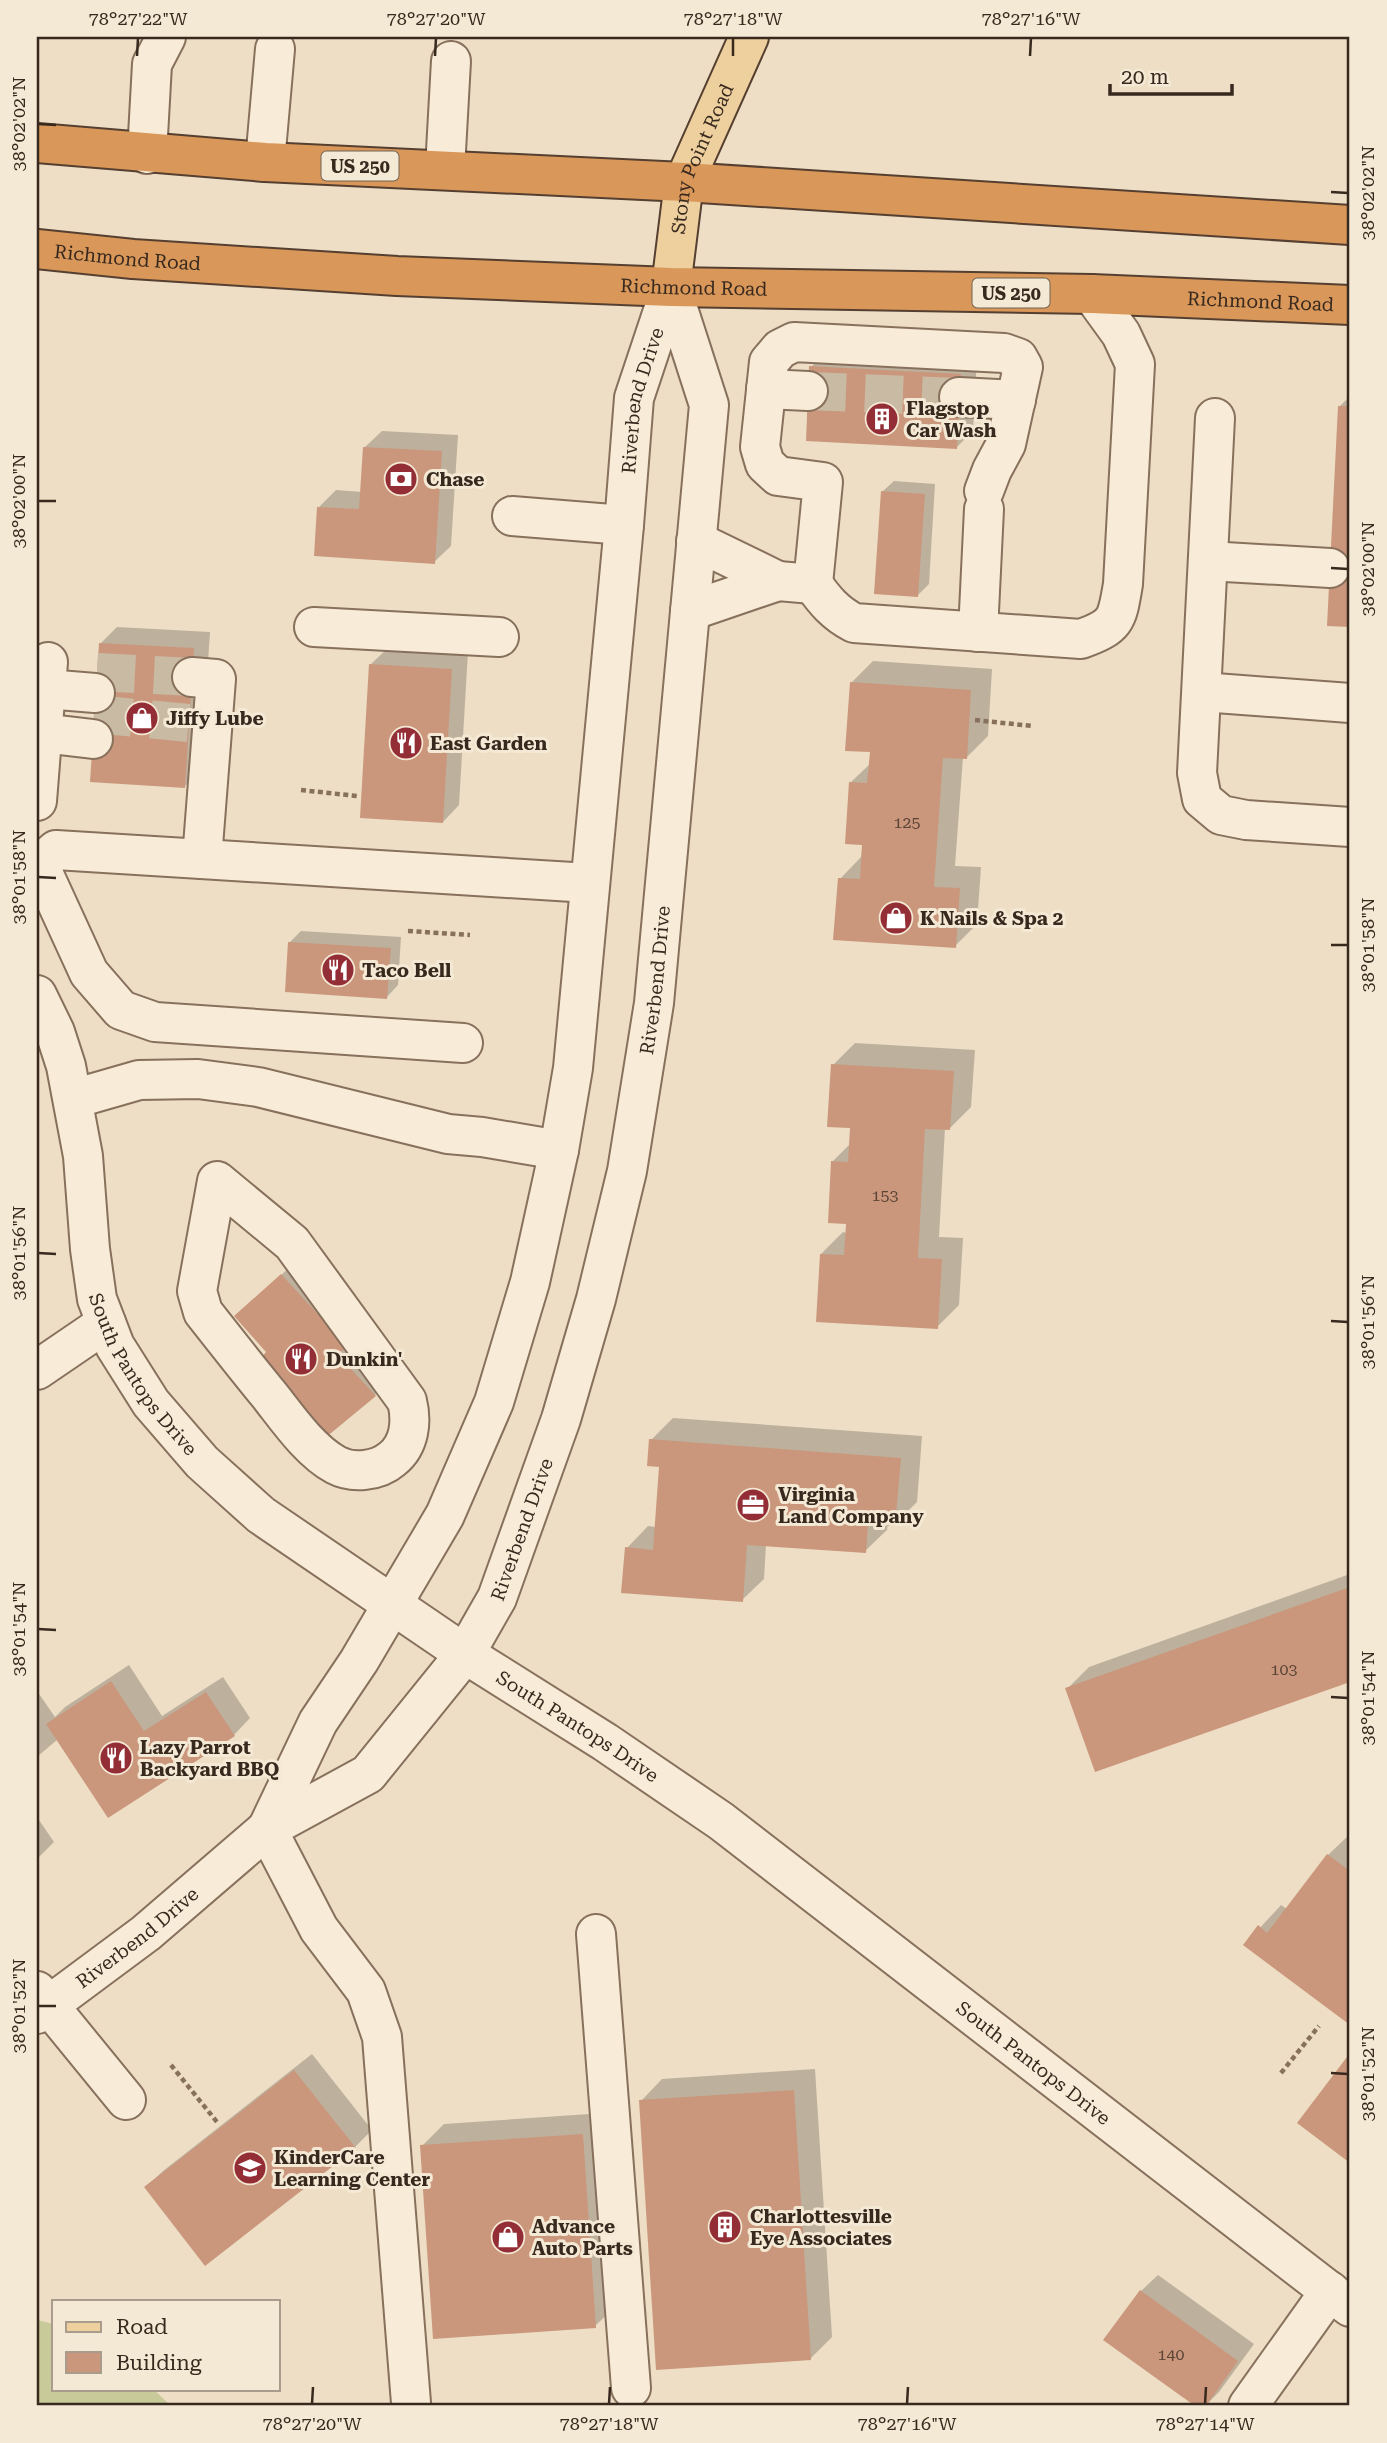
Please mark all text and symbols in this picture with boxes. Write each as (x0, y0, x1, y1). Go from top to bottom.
text: 78°27'22"W (89, 8, 188, 29)
text: 78°27'20"W (387, 8, 486, 29)
text: 78°27'18"W (684, 8, 783, 29)
text: 78°27'16"W (982, 8, 1081, 29)
scale bar (1110, 52, 1233, 96)
text: 20 m (1121, 65, 1169, 89)
text: 38°02'02"N (8, 77, 29, 171)
street label: Stony Point Road (666, 80, 738, 235)
text: 38°02'02"N (1357, 146, 1378, 240)
road number: US 250 (322, 152, 398, 181)
street label: Richmond Road (53, 239, 202, 275)
street label: Richmond Road (620, 273, 767, 300)
road number: US 250 (972, 278, 1050, 307)
street label: Richmond Road (1187, 287, 1335, 316)
street label: Riverbend Drive (617, 324, 668, 475)
place label: Flagstop Car Wash (906, 397, 997, 442)
building icon: Flagstop Car Wash (863, 400, 901, 438)
text: 38°02'00"N (8, 454, 29, 548)
bank icon: Chase (382, 460, 420, 498)
place label: Chase (426, 468, 484, 491)
text: 38°02'00"N (1357, 522, 1378, 616)
shop icon: Jiffy Lube (123, 699, 161, 737)
place label: Jiffy Lube (166, 707, 264, 730)
restaurant icon: East Garden (387, 724, 425, 762)
place label: East Garden (430, 732, 548, 755)
house number: 125 (894, 813, 920, 832)
text: 38°01'58"N (8, 830, 29, 924)
text: 38°01'58"N (1357, 898, 1378, 992)
shop icon: K Nails & Spa 2 (877, 899, 915, 937)
street label: Riverbend Drive (634, 905, 674, 1056)
place label: K Nails & Spa 2 (920, 907, 1063, 930)
restaurant icon: Taco Bell (319, 951, 357, 989)
place label: Taco Bell (362, 959, 451, 982)
house number: 153 (872, 1186, 898, 1205)
text: 38°01'56"N (8, 1206, 29, 1300)
text: 38°01'56"N (1357, 1275, 1378, 1369)
street label: South Pantops Drive (84, 1290, 202, 1460)
restaurant icon: Dunkin' (282, 1340, 320, 1378)
place label: Dunkin' (326, 1348, 402, 1371)
street label: Riverbend Drive (485, 1455, 558, 1604)
place label: Virginia Land Company (778, 1483, 924, 1528)
office icon: Virginia Land Company (734, 1486, 772, 1524)
text: 38°01'54"N (8, 1582, 29, 1676)
text: 38°01'54"N (1357, 1651, 1378, 1745)
house number: 103 (1271, 1660, 1297, 1679)
street label: South Pantops Drive (492, 1665, 663, 1787)
place label: Lazy Parrot Backyard BBQ (140, 1736, 279, 1781)
restaurant icon: Lazy Parrot Backyard BBQ (97, 1739, 135, 1777)
street label: Riverbend Drive (71, 1882, 203, 1993)
text: 38°01'52"N (8, 1959, 29, 2053)
street label: South Pantops Drive (952, 1996, 1115, 2129)
text: 38°01'52"N (1357, 2027, 1378, 2121)
place label: KinderCare Learning Center (274, 2146, 431, 2191)
school or university icon: KinderCare Learning Center (231, 2149, 269, 2187)
place label: Charlottesville Eye Associates (750, 2205, 892, 2250)
building icon: Charlottesville Eye Associates (706, 2208, 744, 2246)
place label: Advance Auto Parts (532, 2215, 633, 2260)
shop icon: Advance Auto Parts (489, 2218, 527, 2256)
legend (52, 2300, 280, 2390)
text: Road (116, 2315, 168, 2339)
house number: 140 (1158, 2345, 1184, 2364)
text: Building (116, 2351, 202, 2375)
text: 78°27'20"W (263, 2413, 362, 2434)
text: 78°27'18"W (560, 2413, 659, 2434)
text: 78°27'16"W (858, 2413, 957, 2434)
text: 78°27'14"W (1156, 2413, 1255, 2434)

